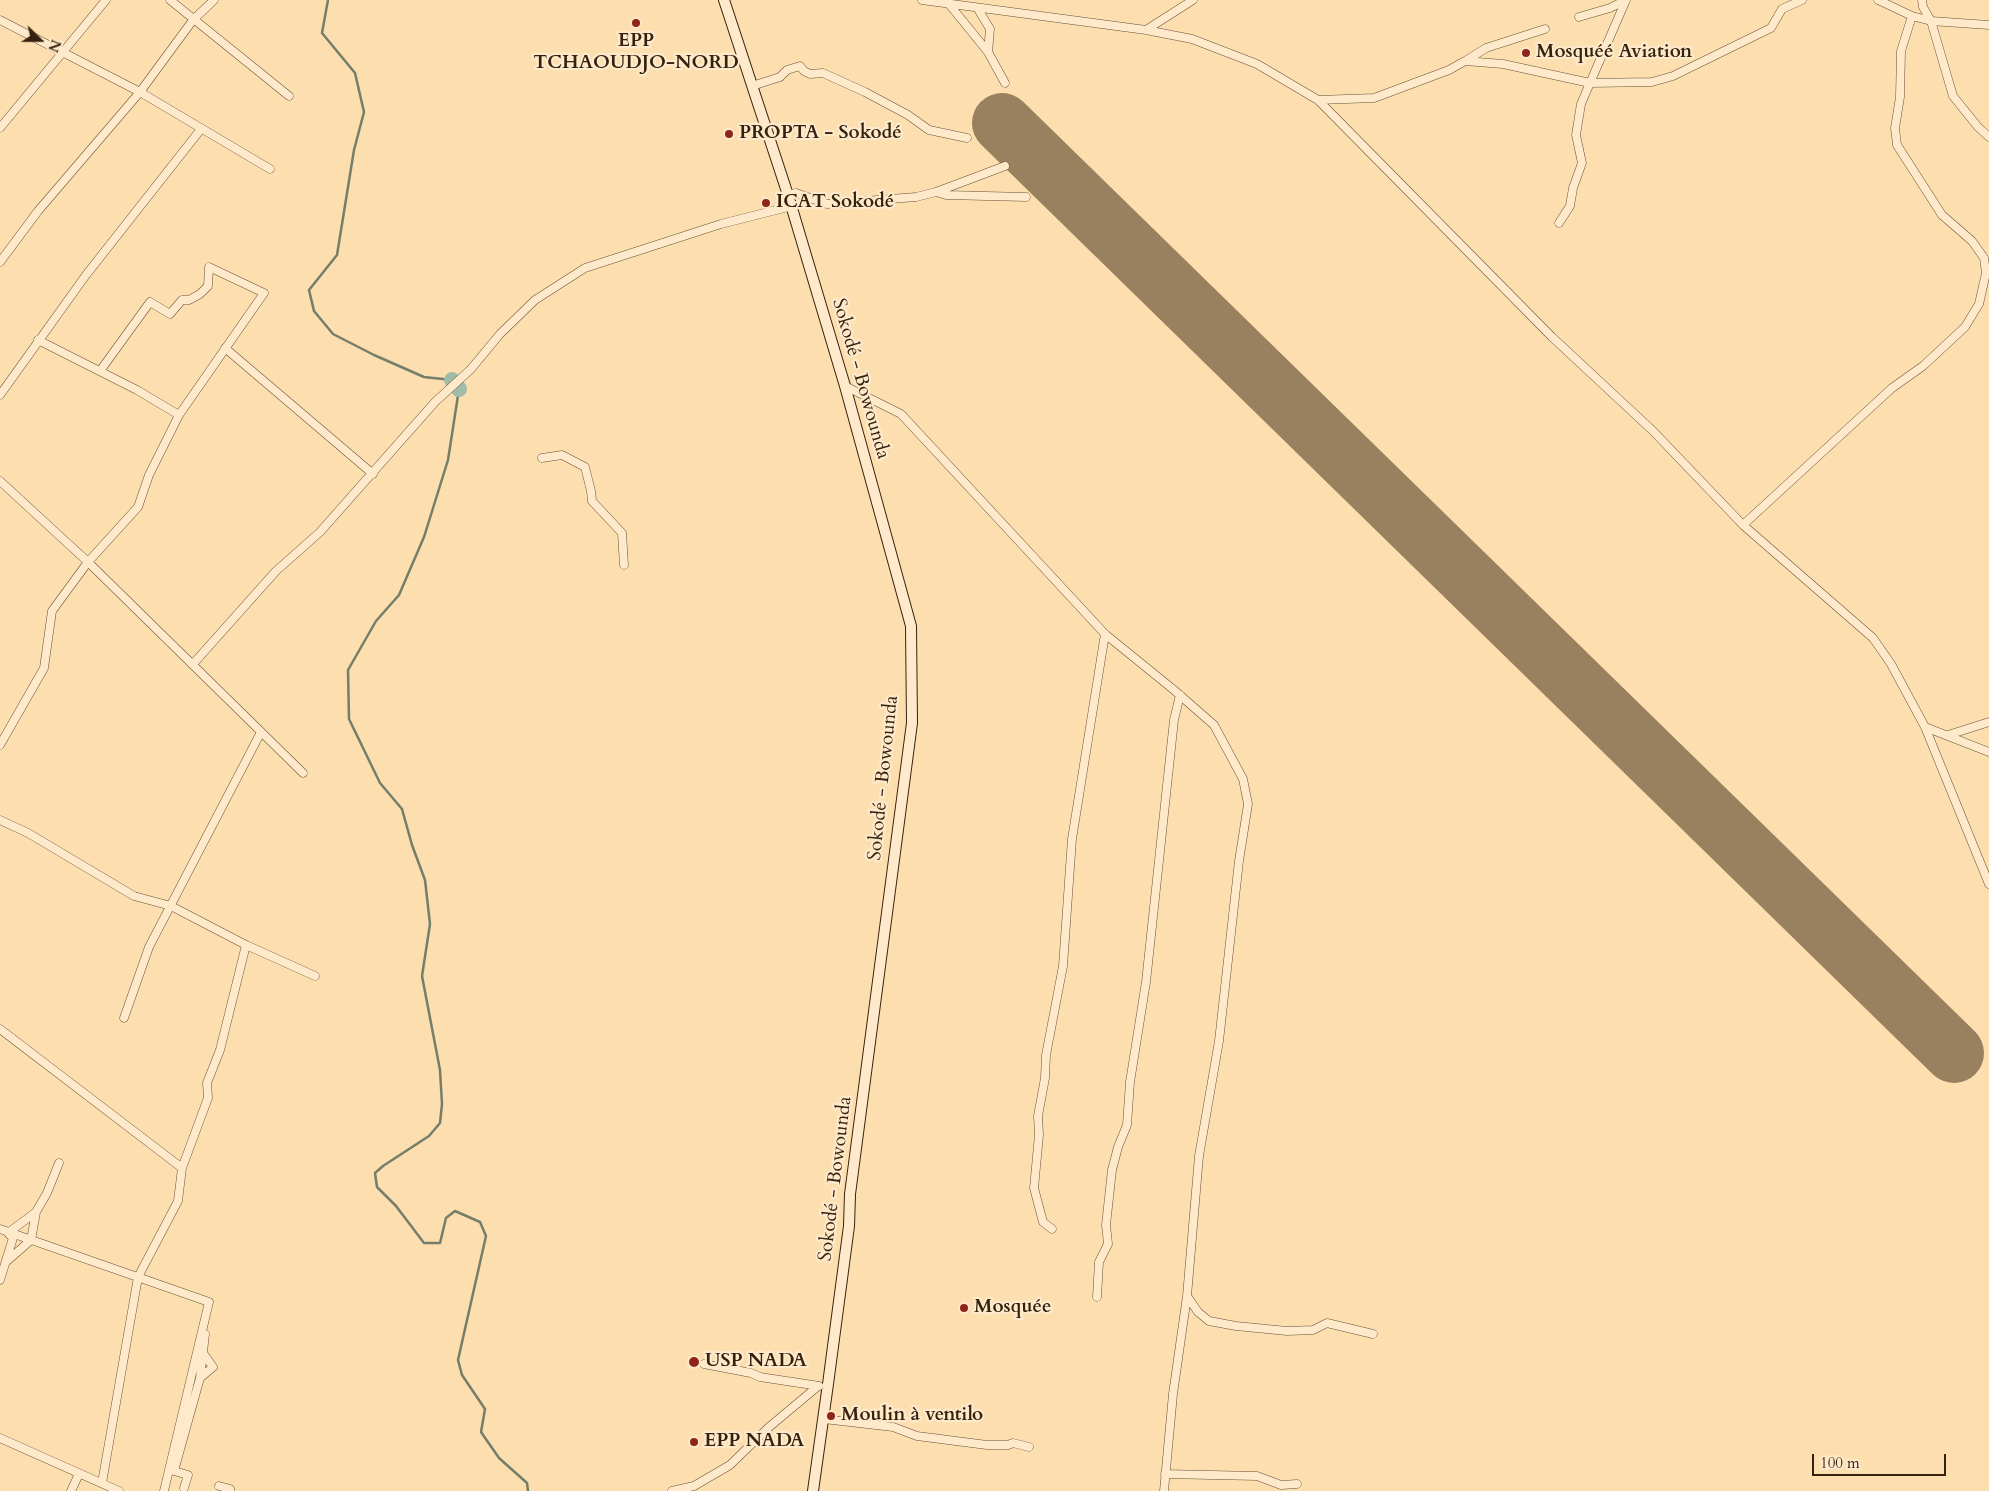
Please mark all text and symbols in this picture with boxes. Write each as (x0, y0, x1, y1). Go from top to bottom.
north arrow (15, 15, 65, 65)
marker: EPP TCHAOUDJO-NORD (630, 17, 642, 29)
place label: EPP TCHAOUDJO-NORD (533, 31, 739, 75)
text: N (43, 37, 65, 55)
place label: Mosquéé Aviation (1536, 42, 1692, 64)
marker: Mosquéé Aviation (1520, 47, 1532, 59)
place label: PROPTA - Sokodé (739, 123, 902, 145)
marker: PROPTA - Sokodé (723, 128, 735, 140)
place label: ICAT Sokodé (776, 192, 894, 214)
marker: ICAT Sokodé (760, 197, 772, 209)
street label: Sokodé - Bowounda (826, 296, 894, 462)
street label: Sokodé - Bowounda (864, 694, 904, 862)
street label: Sokodé - Bowounda (815, 1095, 857, 1263)
place label: Mosquée (974, 1297, 1051, 1319)
marker: Mosquée (958, 1302, 970, 1314)
place label: USP NADA (705, 1351, 807, 1373)
marker: USP NADA (687, 1355, 701, 1369)
place label: Moulin à ventilo (841, 1405, 983, 1427)
marker: Moulin à ventilo (825, 1410, 837, 1422)
place label: EPP NADA (704, 1431, 804, 1453)
marker: EPP NADA (688, 1436, 700, 1448)
scale bar (1814, 1444, 1948, 1476)
text: 100 m (1820, 1453, 1860, 1473)

